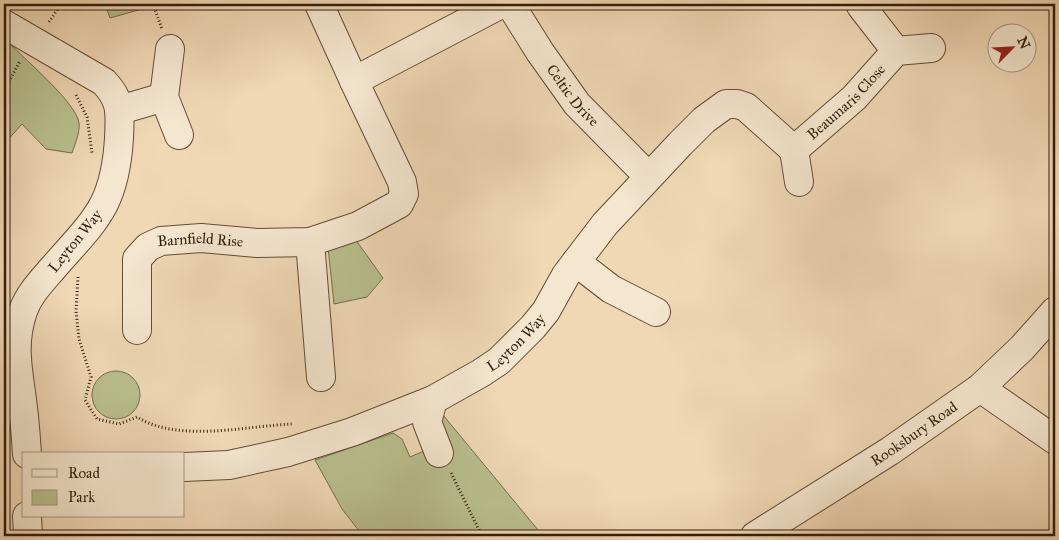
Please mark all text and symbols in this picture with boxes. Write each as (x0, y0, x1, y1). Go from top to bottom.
north arrow (986, 22, 1036, 72)
text: N (1013, 34, 1034, 52)
street label: Beaumaris Close (803, 60, 889, 144)
street label: Celtic Drive (543, 61, 603, 130)
street label: Leyton Way (44, 205, 106, 276)
street label: Barnfield Rise (157, 229, 244, 251)
street label: Leyton Way (483, 309, 550, 376)
street label: Rooksbury Road (867, 397, 961, 470)
legend (22, 452, 185, 518)
text: Road (68, 464, 100, 482)
text: Park (68, 488, 95, 506)

